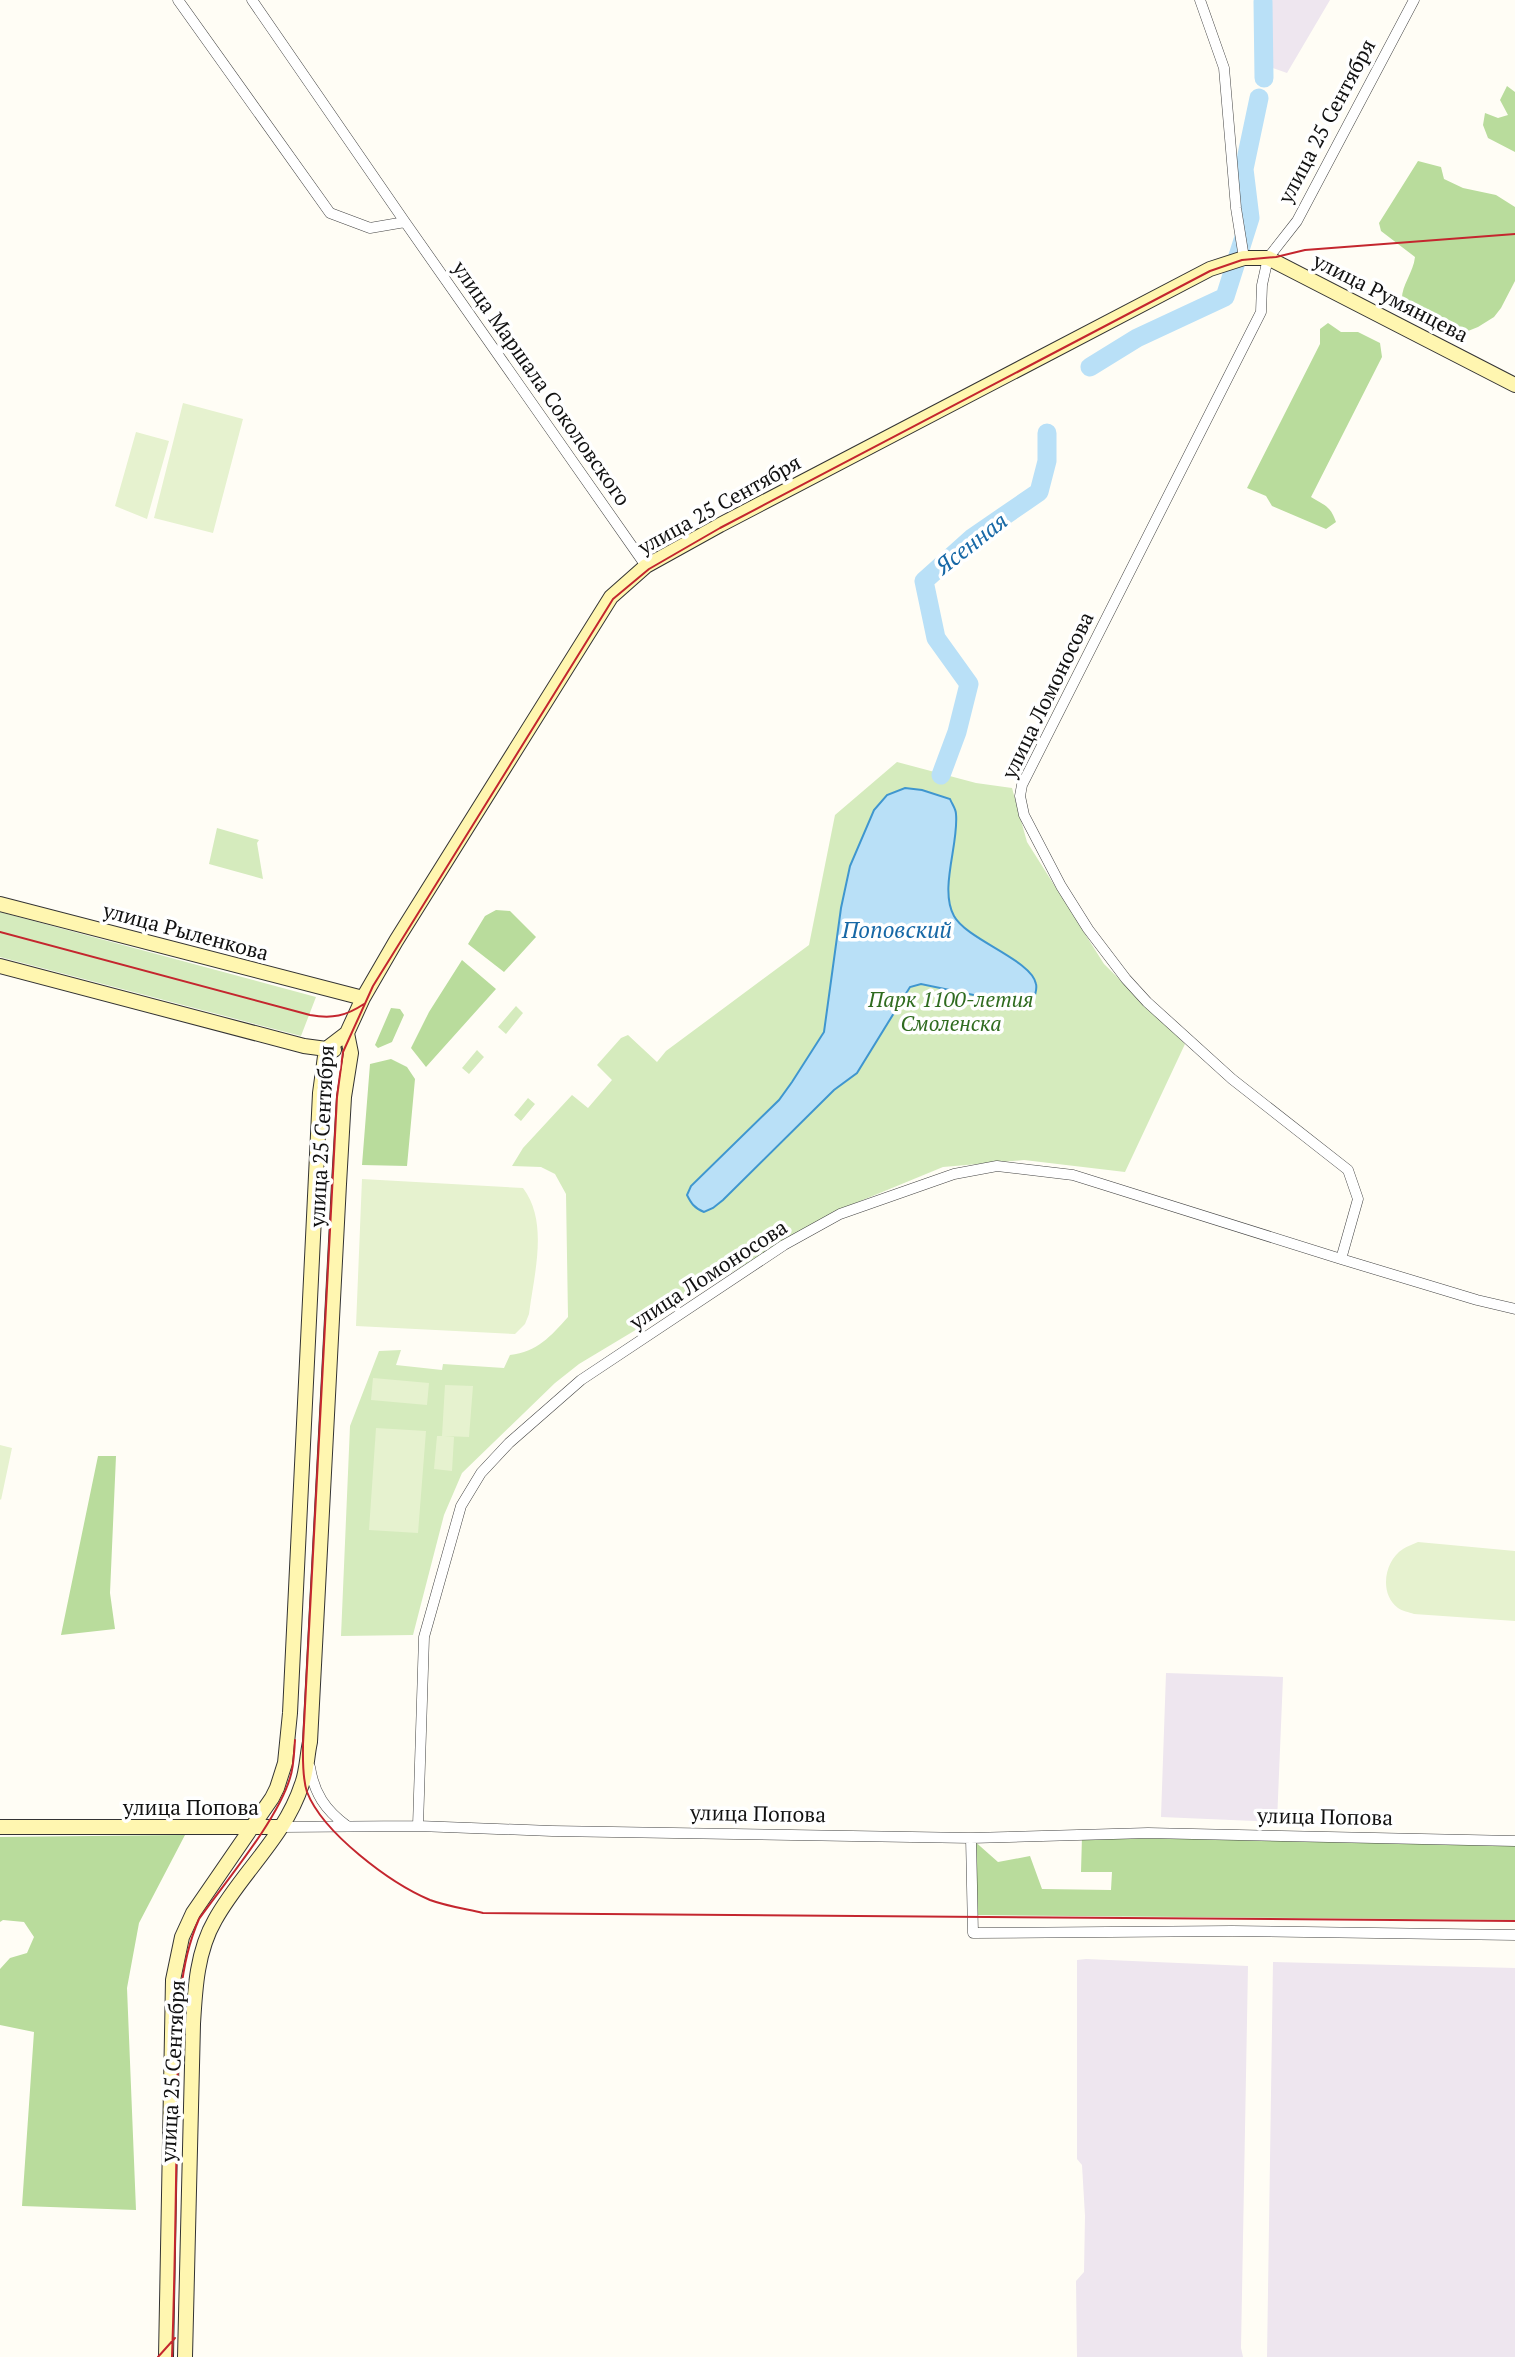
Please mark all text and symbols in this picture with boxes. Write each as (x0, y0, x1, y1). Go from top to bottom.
street label: улица 25 Сентября (1270, 34, 1381, 209)
street label: улица Румянцева (1308, 245, 1474, 348)
street label: улица Маршала Соколовского (446, 254, 637, 511)
street label: улица 25 Сентября (632, 448, 806, 561)
water label: Ясенная (927, 505, 1014, 582)
street label: улица Ломоносова (994, 606, 1100, 784)
street label: улица Рыленкова (99, 895, 272, 967)
water label: Поповский (841, 914, 952, 945)
park label: Парк 1100-летия Смоленска (867, 985, 1034, 1037)
street label: улица 25 Сентября (302, 1044, 340, 1229)
street label: улица Ломоносова (623, 1212, 792, 1336)
street label: улица Попова (122, 1793, 259, 1821)
street label: улица Попова (689, 1798, 827, 1828)
street label: улица Попова (1256, 1801, 1394, 1831)
street label: улица 25 Сентября (153, 1979, 191, 2164)

